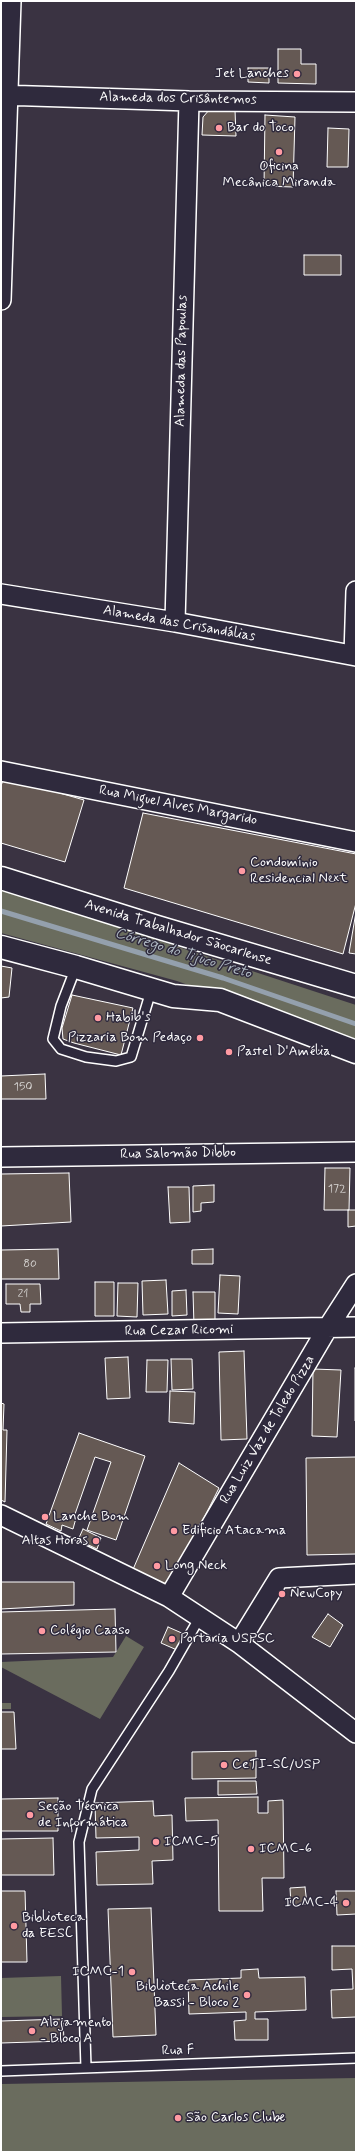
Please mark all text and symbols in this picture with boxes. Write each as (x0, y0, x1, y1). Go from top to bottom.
place label: Jet Lanches (215, 66, 289, 82)
marker: Jet Lanches (292, 69, 302, 79)
street label: Alameda dos Crisântemos (99, 89, 257, 109)
place label: Bar do Toco (227, 120, 294, 136)
marker: Bar do Toco (214, 123, 224, 133)
marker: Oficina Mecânica Miranda (274, 147, 284, 157)
place label: Oficina Mecânica Miranda (223, 159, 335, 192)
street label: Alameda das Papoulas (172, 295, 192, 427)
street label: Alameda das Crisandálias (101, 602, 257, 646)
street label: Rua Miguel Alves Margarido (97, 782, 259, 830)
place label: Condomínio Residencial Next (250, 855, 347, 888)
marker: Condomínio Residencial Next (237, 866, 247, 876)
street label: Avenida Trabalhador Sãocarlense (82, 896, 274, 970)
water label: Córrego do Tijuco Preto (113, 925, 253, 983)
place label: Habib's (106, 1010, 151, 1026)
marker: Habib's (93, 1013, 103, 1023)
place label: Pizzaria Bom Pedaço (68, 1030, 192, 1046)
marker: Pizzaria Bom Pedaço (195, 1033, 205, 1043)
place label: Pastel D'Amélia (237, 1044, 331, 1060)
marker: Pastel D'Amélia (224, 1047, 234, 1057)
house number: 150 (14, 1080, 32, 1094)
street label: Rua Salomão Dibbo (120, 1145, 236, 1163)
house number: 172 (328, 1182, 346, 1196)
house number: 80 (23, 1257, 37, 1271)
house number: 21 (17, 1287, 29, 1301)
street label: Rua Cezar Ricomi (125, 1322, 233, 1340)
street label: Rua Luiz Vaz de Toledo Pizza (217, 1353, 319, 1507)
place label: Lanche Bom (53, 1509, 129, 1525)
marker: Lanche Bom (40, 1512, 50, 1522)
place label: Edificio Atacama (182, 1523, 286, 1539)
marker: Edificio Atacama (169, 1526, 179, 1536)
place label: Altas Horas (21, 1533, 88, 1549)
marker: Altas Horas (91, 1536, 101, 1546)
place label: Long Neck (165, 1558, 227, 1574)
marker: Long Neck (152, 1561, 162, 1571)
place label: NewCopy (290, 1586, 342, 1602)
marker: NewCopy (277, 1589, 287, 1599)
place label: Colégio Caaso (50, 1623, 130, 1639)
marker: Colégio Caaso (37, 1626, 47, 1636)
place label: Portaria USPSC (180, 1631, 275, 1647)
marker: Portaria USPSC (167, 1634, 177, 1644)
place label: CeTI-SC/USP (232, 1757, 320, 1773)
marker: CeTI-SC/USP (219, 1760, 229, 1770)
place label: Seção Técnica de Informática (38, 1799, 128, 1832)
marker: Seção Técnica de Informática (25, 1810, 35, 1820)
place label: ICMC-5 (164, 1834, 218, 1850)
marker: ICMC-5 (151, 1837, 161, 1847)
place label: ICMC-6 (259, 1841, 312, 1857)
marker: ICMC-6 (246, 1844, 256, 1854)
place label: ICMC-4 (284, 1895, 338, 1911)
marker: ICMC-4 (341, 1898, 351, 1908)
place label: Biblioteca da EESC (22, 1910, 85, 1942)
marker: Biblioteca da EESC (9, 1921, 19, 1931)
place label: ICMC-1 (72, 1964, 124, 1980)
marker: ICMC-1 (127, 1967, 137, 1977)
place label: Biblioteca Achile Bassi - Bloco 2 (136, 1979, 239, 2012)
marker: Biblioteca Achile Bassi - Bloco 2 (242, 1990, 252, 2000)
place label: Alojamento - Bloco A (40, 2015, 112, 2048)
marker: Alojamento - Bloco A (27, 2026, 37, 2036)
street label: Rua F (161, 2042, 195, 2060)
place label: São Carlos Clube (186, 2110, 285, 2126)
marker: São Carlos Clube (173, 2113, 183, 2123)

